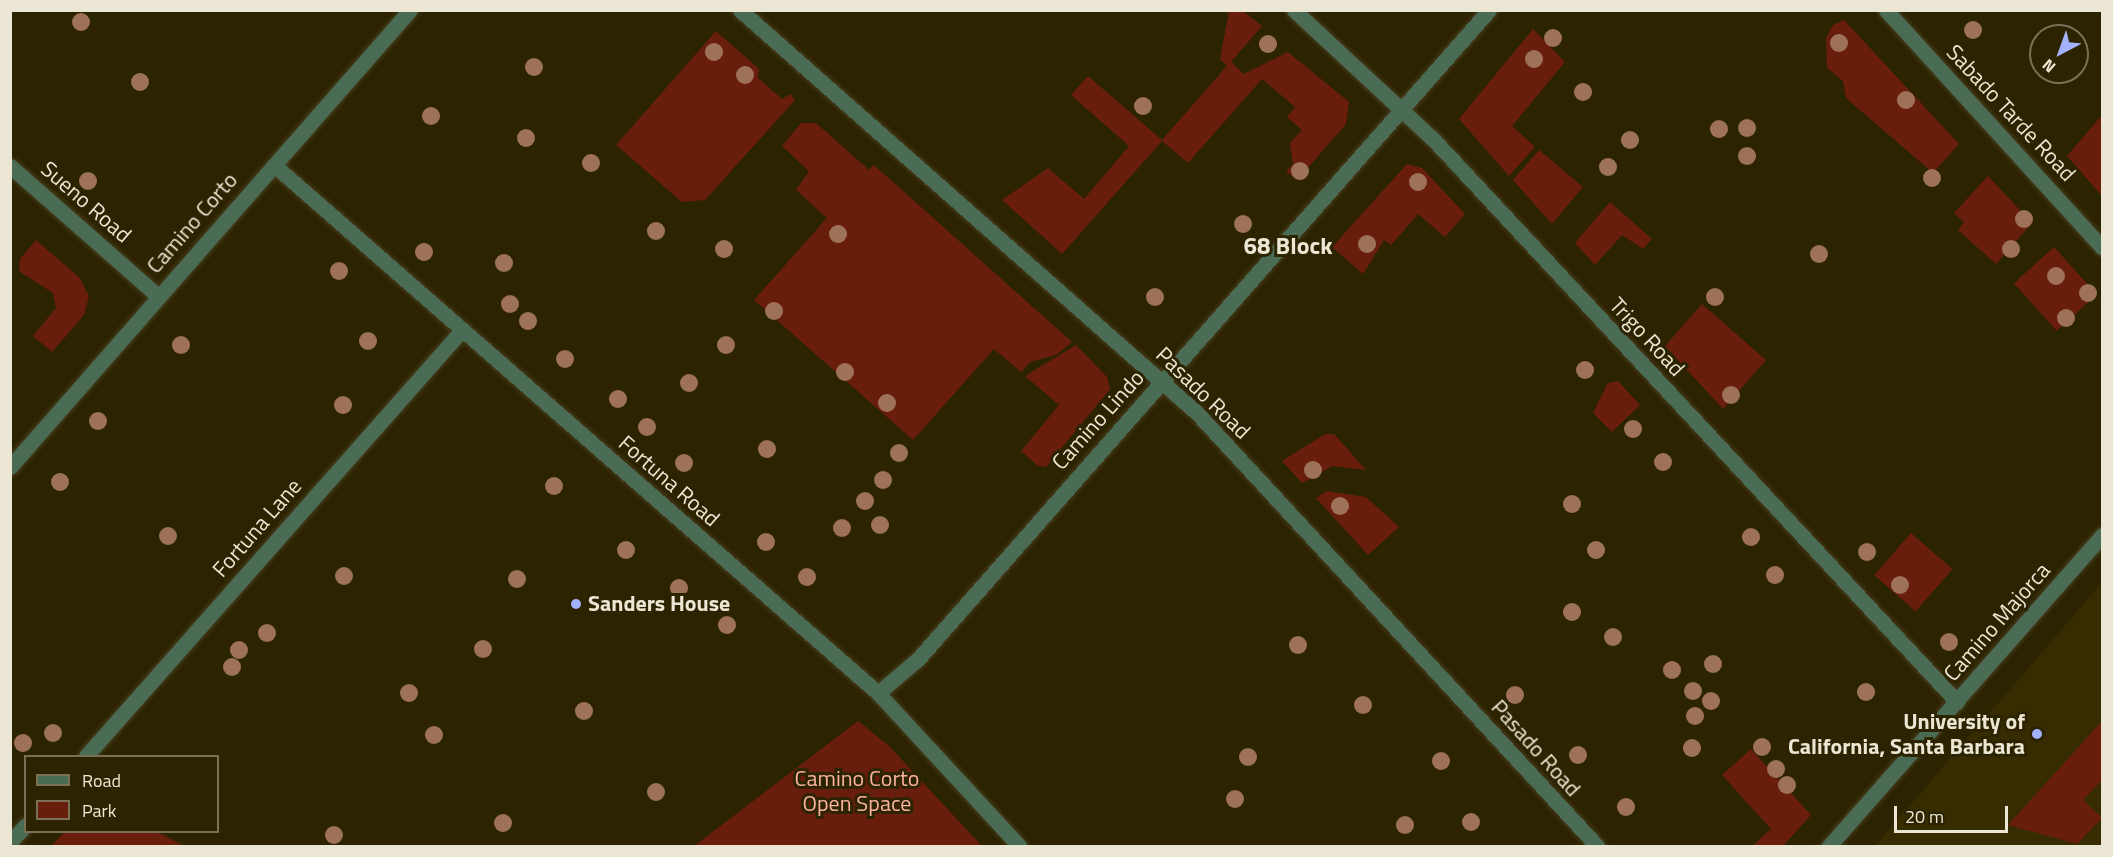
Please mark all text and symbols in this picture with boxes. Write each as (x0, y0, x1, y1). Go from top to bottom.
north arrow (2029, 24, 2089, 84)
street label: Sabado Tarde Road (1941, 39, 2081, 187)
text: N (2036, 53, 2061, 79)
street label: Sueno Road (36, 156, 136, 248)
street label: Camino Corto (141, 167, 243, 279)
district label: 68 Block (1243, 232, 1333, 260)
street label: Trigo Road (1604, 292, 1690, 382)
street label: Pasado Road (1150, 342, 1256, 444)
street label: Camino Lindo (1046, 365, 1150, 475)
street label: Fortuna Road (613, 430, 725, 532)
street label: Fortuna Lane (207, 473, 307, 583)
street label: Camino Majorca (1938, 557, 2056, 687)
place label: Sanders House (588, 591, 730, 617)
marker: Sanders House (569, 597, 583, 611)
street label: Pasado Road (1486, 694, 1586, 802)
place label: University of California, Santa Barbara (1788, 708, 2025, 760)
marker: University of California, Santa Barbara (2030, 727, 2044, 741)
legend (24, 755, 219, 833)
park label: Camino Corto Open Space (795, 765, 919, 816)
text: Road (82, 767, 121, 794)
scale bar (1897, 794, 2011, 832)
text: Park (82, 797, 116, 824)
text: 20 m (1905, 803, 1944, 830)

